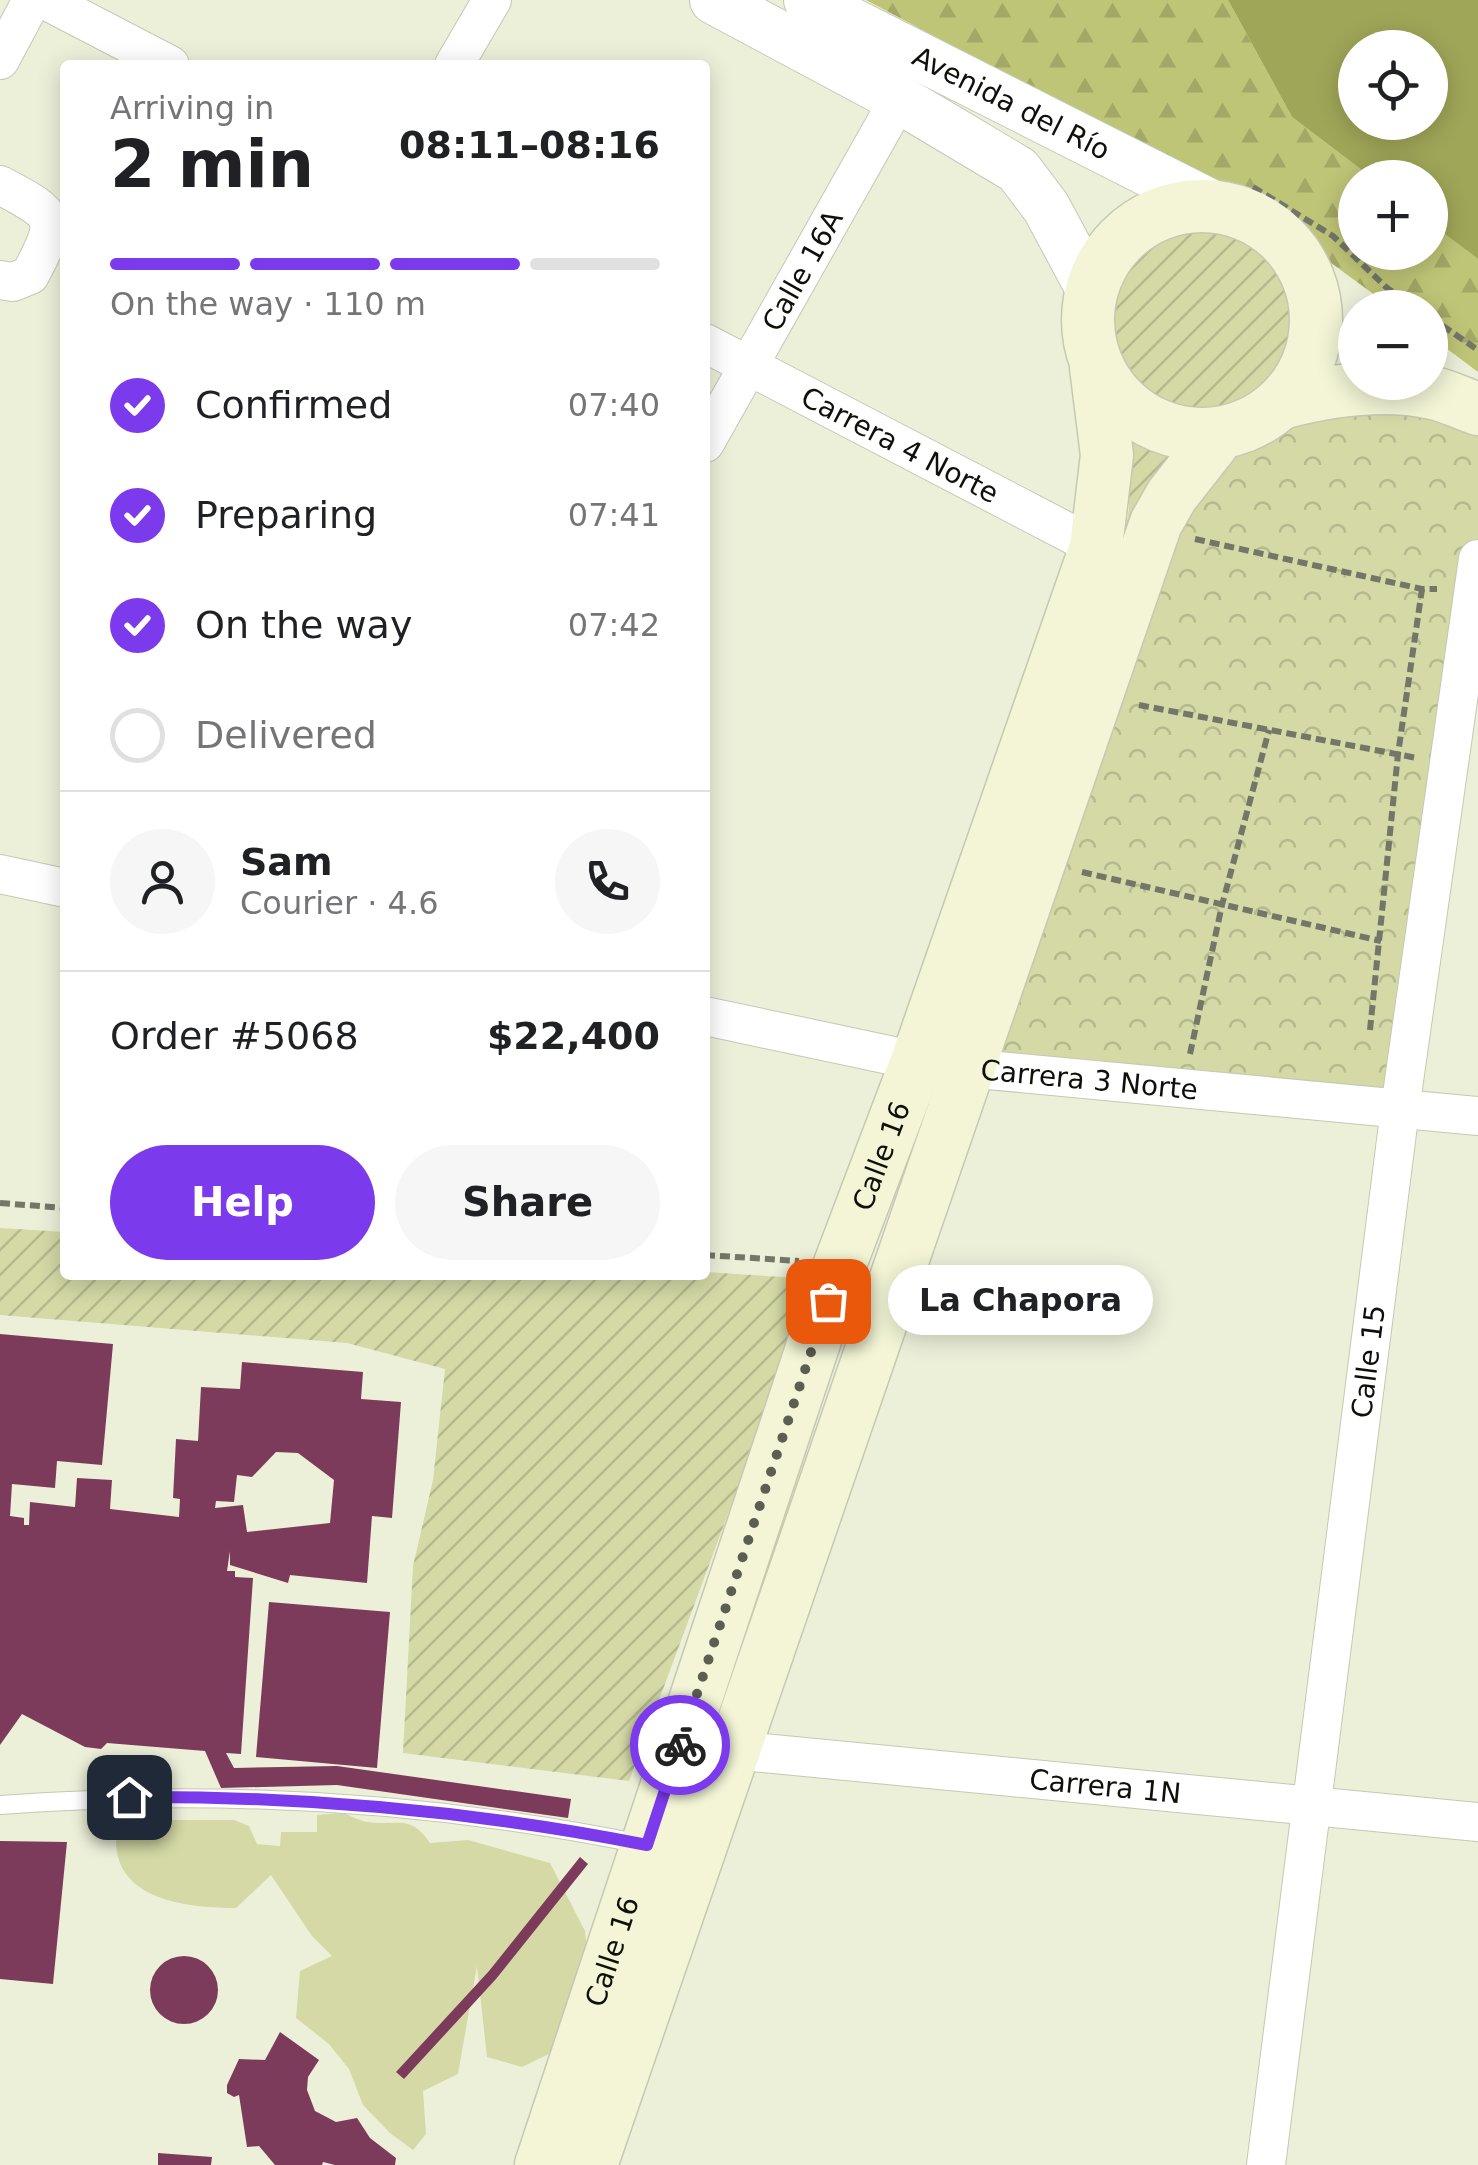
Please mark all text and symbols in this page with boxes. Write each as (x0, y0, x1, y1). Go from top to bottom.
map controls (1338, 30, 1448, 400)
button: locate (1338, 30, 1448, 140)
street label: Avenida del Río (907, 39, 1116, 167)
text: Arriving in (110, 89, 274, 127)
text: 08:11–08:16 (399, 123, 660, 167)
text: 2 min (110, 127, 314, 202)
button: + (1338, 160, 1448, 270)
street label: Calle 16A (755, 204, 849, 337)
text: On the way · 110 m (110, 285, 426, 323)
button: − (1338, 290, 1448, 400)
icon: check (110, 378, 165, 433)
street label: Carrera 4 Norte (796, 380, 1004, 510)
text: Confirmed (195, 383, 392, 427)
text: 07:40 (568, 386, 660, 424)
icon: check (110, 488, 165, 543)
text: Preparing (195, 493, 377, 537)
text: 07:41 (568, 496, 660, 534)
icon: check (110, 598, 165, 653)
text: On the way (195, 603, 412, 647)
text: 07:42 (568, 606, 660, 644)
text: Delivered (195, 713, 377, 757)
button: person (110, 829, 215, 934)
button: phone (555, 829, 660, 934)
text: Sam (240, 840, 333, 884)
text: Courier · 4.6 (240, 884, 439, 922)
text: Order #5068 (110, 1014, 359, 1058)
text: $22,400 (487, 1014, 660, 1058)
street label: Carrera 3 Norte (979, 1053, 1199, 1106)
street label: Calle 16 (845, 1097, 917, 1215)
button: Help (110, 1145, 375, 1260)
button: Share (395, 1145, 660, 1260)
pin (786, 1259, 871, 1344)
callout: La Chapora (888, 1266, 1153, 1336)
icon: bag (801, 1274, 856, 1329)
text: La Chapora (919, 1281, 1122, 1319)
street label: Calle 15 (1344, 1303, 1392, 1420)
courier (630, 1695, 730, 1795)
icon: bike (653, 1718, 708, 1773)
pin (87, 1755, 172, 1840)
street label: Carrera 1N (1028, 1762, 1183, 1810)
icon: home (102, 1770, 157, 1825)
street label: Calle 16 (578, 1892, 645, 2011)

